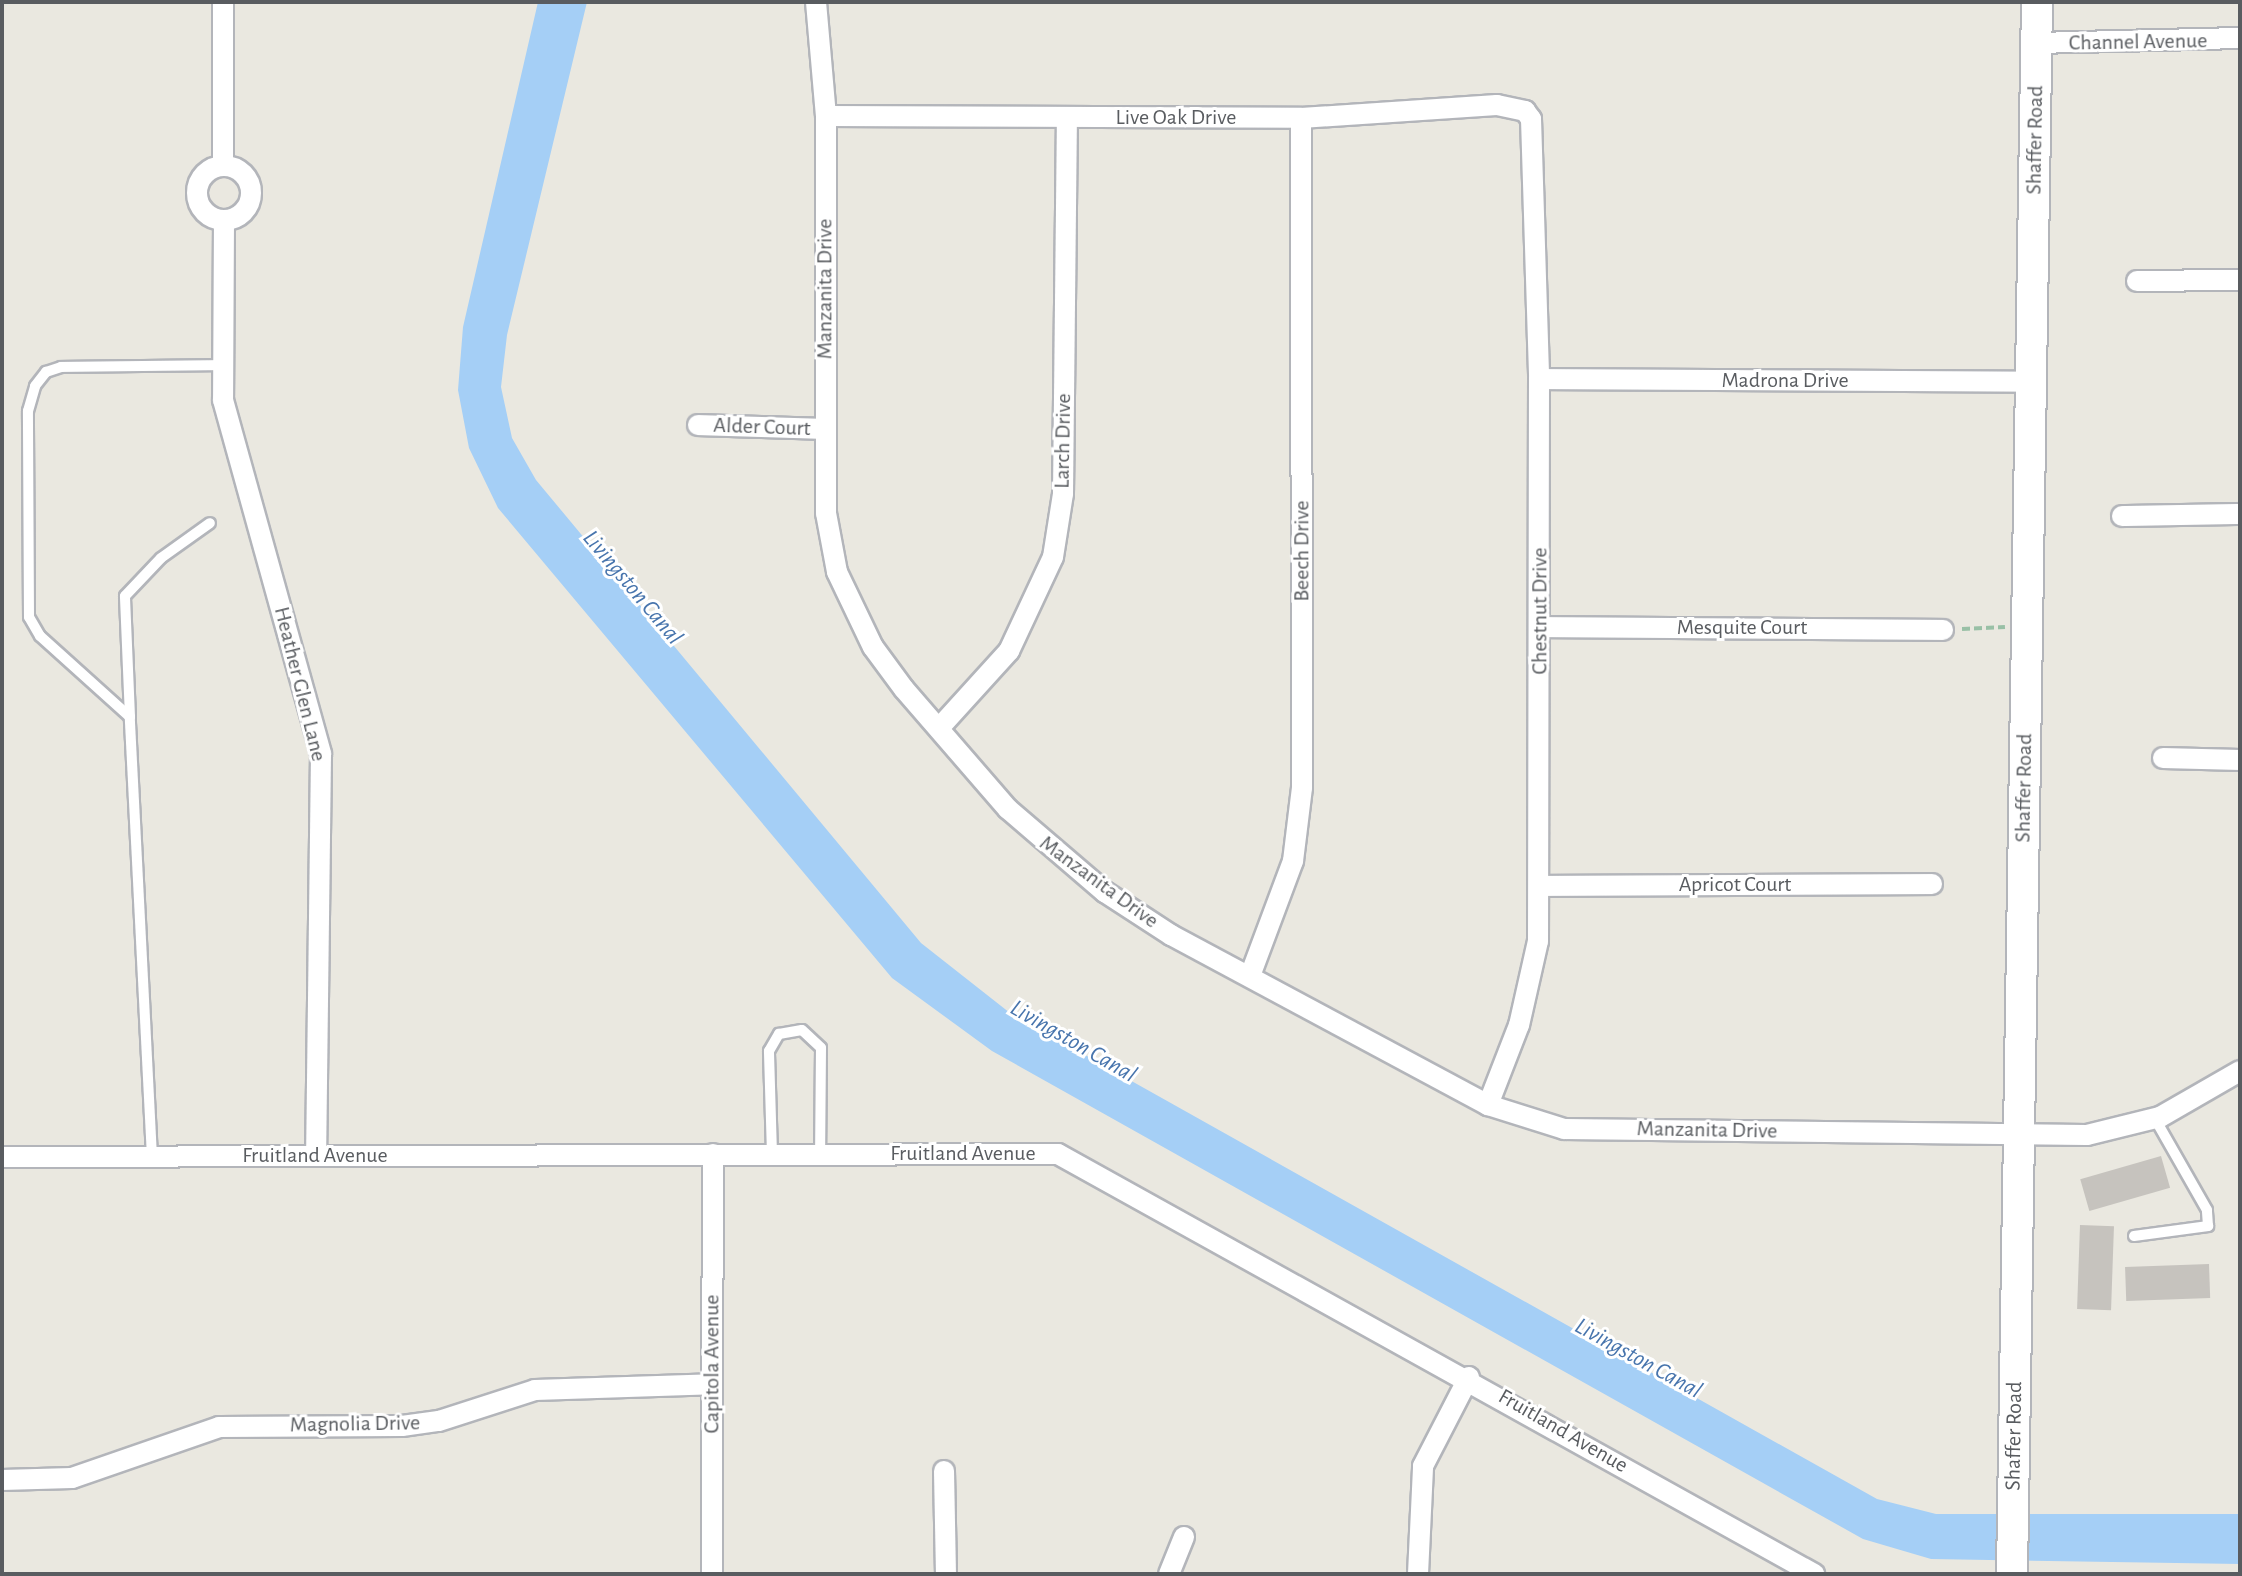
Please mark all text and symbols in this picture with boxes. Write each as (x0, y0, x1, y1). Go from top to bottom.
street label: Channel Avenue (2068, 28, 2208, 56)
street label: Shaffer Road (2021, 85, 2049, 195)
street label: Live Oak Drive (1116, 105, 1236, 131)
street label: Manzanita Drive (812, 219, 838, 359)
street label: Madrona Drive (1721, 368, 1849, 394)
street label: Larch Drive (1049, 393, 1077, 489)
street label: Alder Court (713, 412, 811, 442)
street label: Beech Drive (1289, 500, 1315, 602)
water label: Livingston Canal (576, 525, 688, 651)
street label: Chestnut Drive (1527, 547, 1553, 675)
street label: Heather Glen Lane (268, 604, 332, 764)
street label: Mesquite Court (1677, 615, 1807, 641)
street label: Shaffer Road (2010, 733, 2038, 843)
street label: Manzanita Drive (1034, 830, 1164, 934)
street label: Apricot Court (1679, 872, 1791, 898)
water label: Livingston Canal (1005, 994, 1141, 1090)
street label: Manzanita Drive (1636, 1116, 1778, 1144)
street label: Fruitland Avenue (890, 1141, 1036, 1167)
street label: Fruitland Avenue (242, 1143, 388, 1169)
street label: Capitola Avenue (699, 1295, 725, 1433)
water label: Livingston Canal (1569, 1312, 1707, 1406)
street label: Shaffer Road (2000, 1381, 2028, 1491)
street label: Fruitland Avenue (1493, 1383, 1633, 1479)
street label: Magnolia Drive (290, 1410, 420, 1438)

